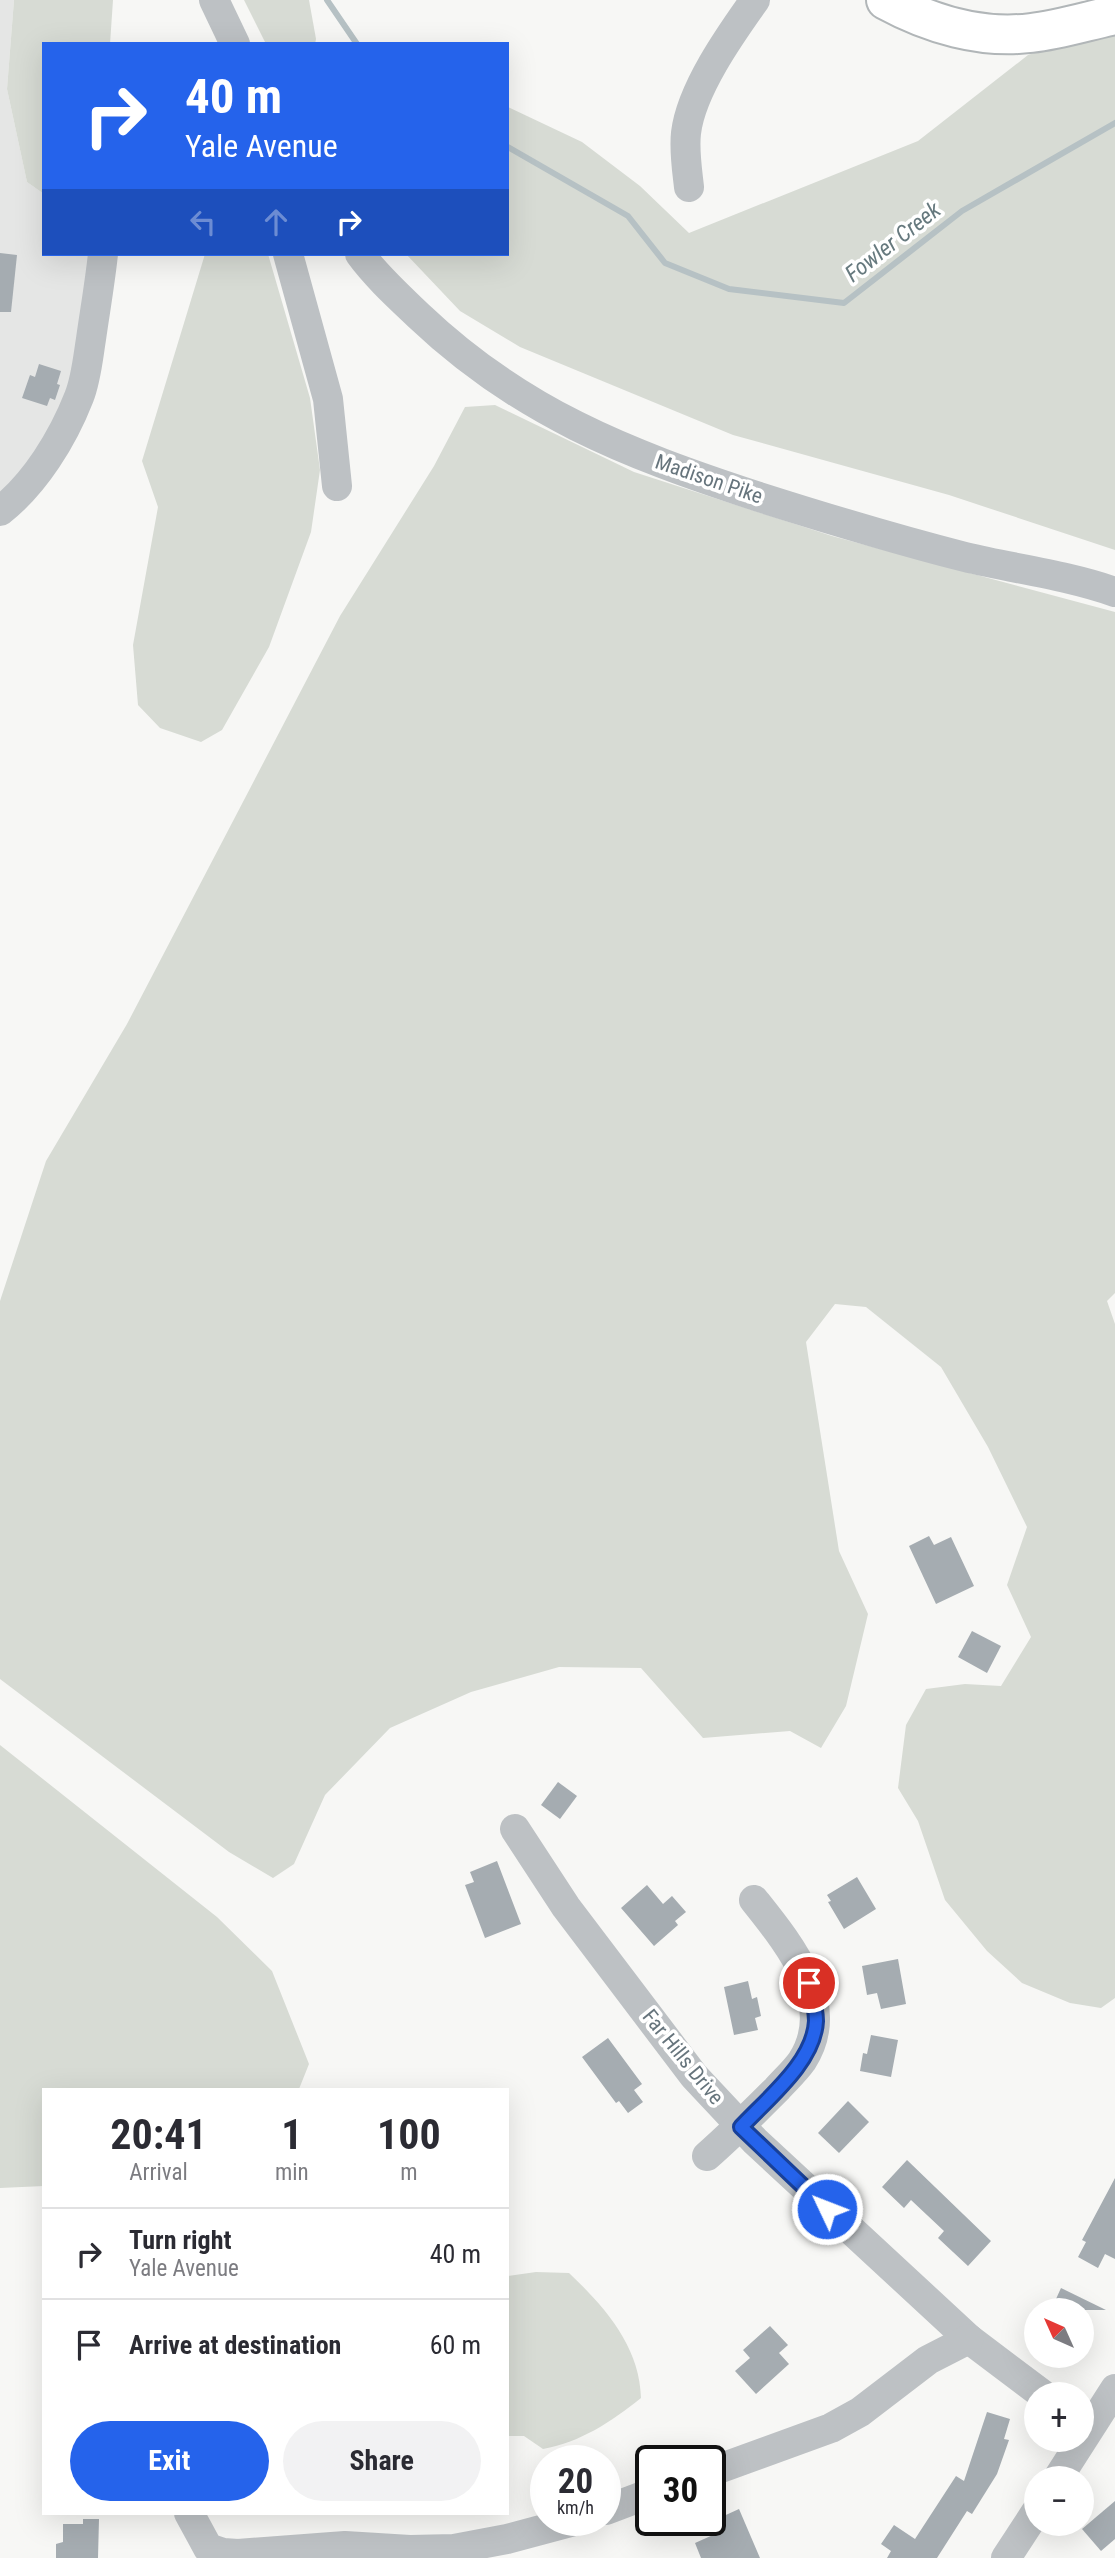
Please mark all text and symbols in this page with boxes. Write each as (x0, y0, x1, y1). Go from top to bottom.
text: 40 m (185, 68, 282, 125)
icon: right (70, 70, 161, 161)
text: Yale Avenue (185, 127, 338, 165)
water label: Fowler Creek (840, 196, 947, 288)
icon: left (184, 203, 222, 241)
icon: ahead (257, 203, 295, 241)
icon: right (330, 203, 368, 241)
street label: Madison Pike (652, 449, 766, 509)
pin (779, 1953, 839, 2013)
icon: arrive (790, 1964, 828, 2002)
street label: Far Hills Drive (638, 2005, 729, 2109)
text: 20:41 (110, 2110, 207, 2159)
text: 1 (281, 2110, 302, 2159)
text: 100 (377, 2110, 441, 2159)
text: Arrival (129, 2159, 188, 2186)
text: min (275, 2159, 309, 2186)
text: m (400, 2159, 417, 2186)
position arrow (790, 2172, 864, 2246)
text: Turn right (129, 2225, 231, 2255)
icon: right (70, 2235, 108, 2273)
text: 40 m (430, 2239, 481, 2269)
text: Yale Avenue (129, 2255, 239, 2282)
north arrow (1024, 2298, 1094, 2368)
map controls (1024, 2298, 1094, 2536)
icon: arrive (70, 2326, 108, 2364)
text: Arrive at destination (129, 2330, 341, 2360)
text: 60 m (430, 2330, 481, 2360)
button: + (1024, 2382, 1094, 2452)
button: Exit (70, 2421, 269, 2501)
button: Share (283, 2421, 481, 2501)
speed limit sign: 30 (635, 2445, 726, 2536)
text: 20 (558, 2461, 593, 2502)
button: − (1024, 2466, 1094, 2536)
text: km/h (557, 2497, 594, 2518)

